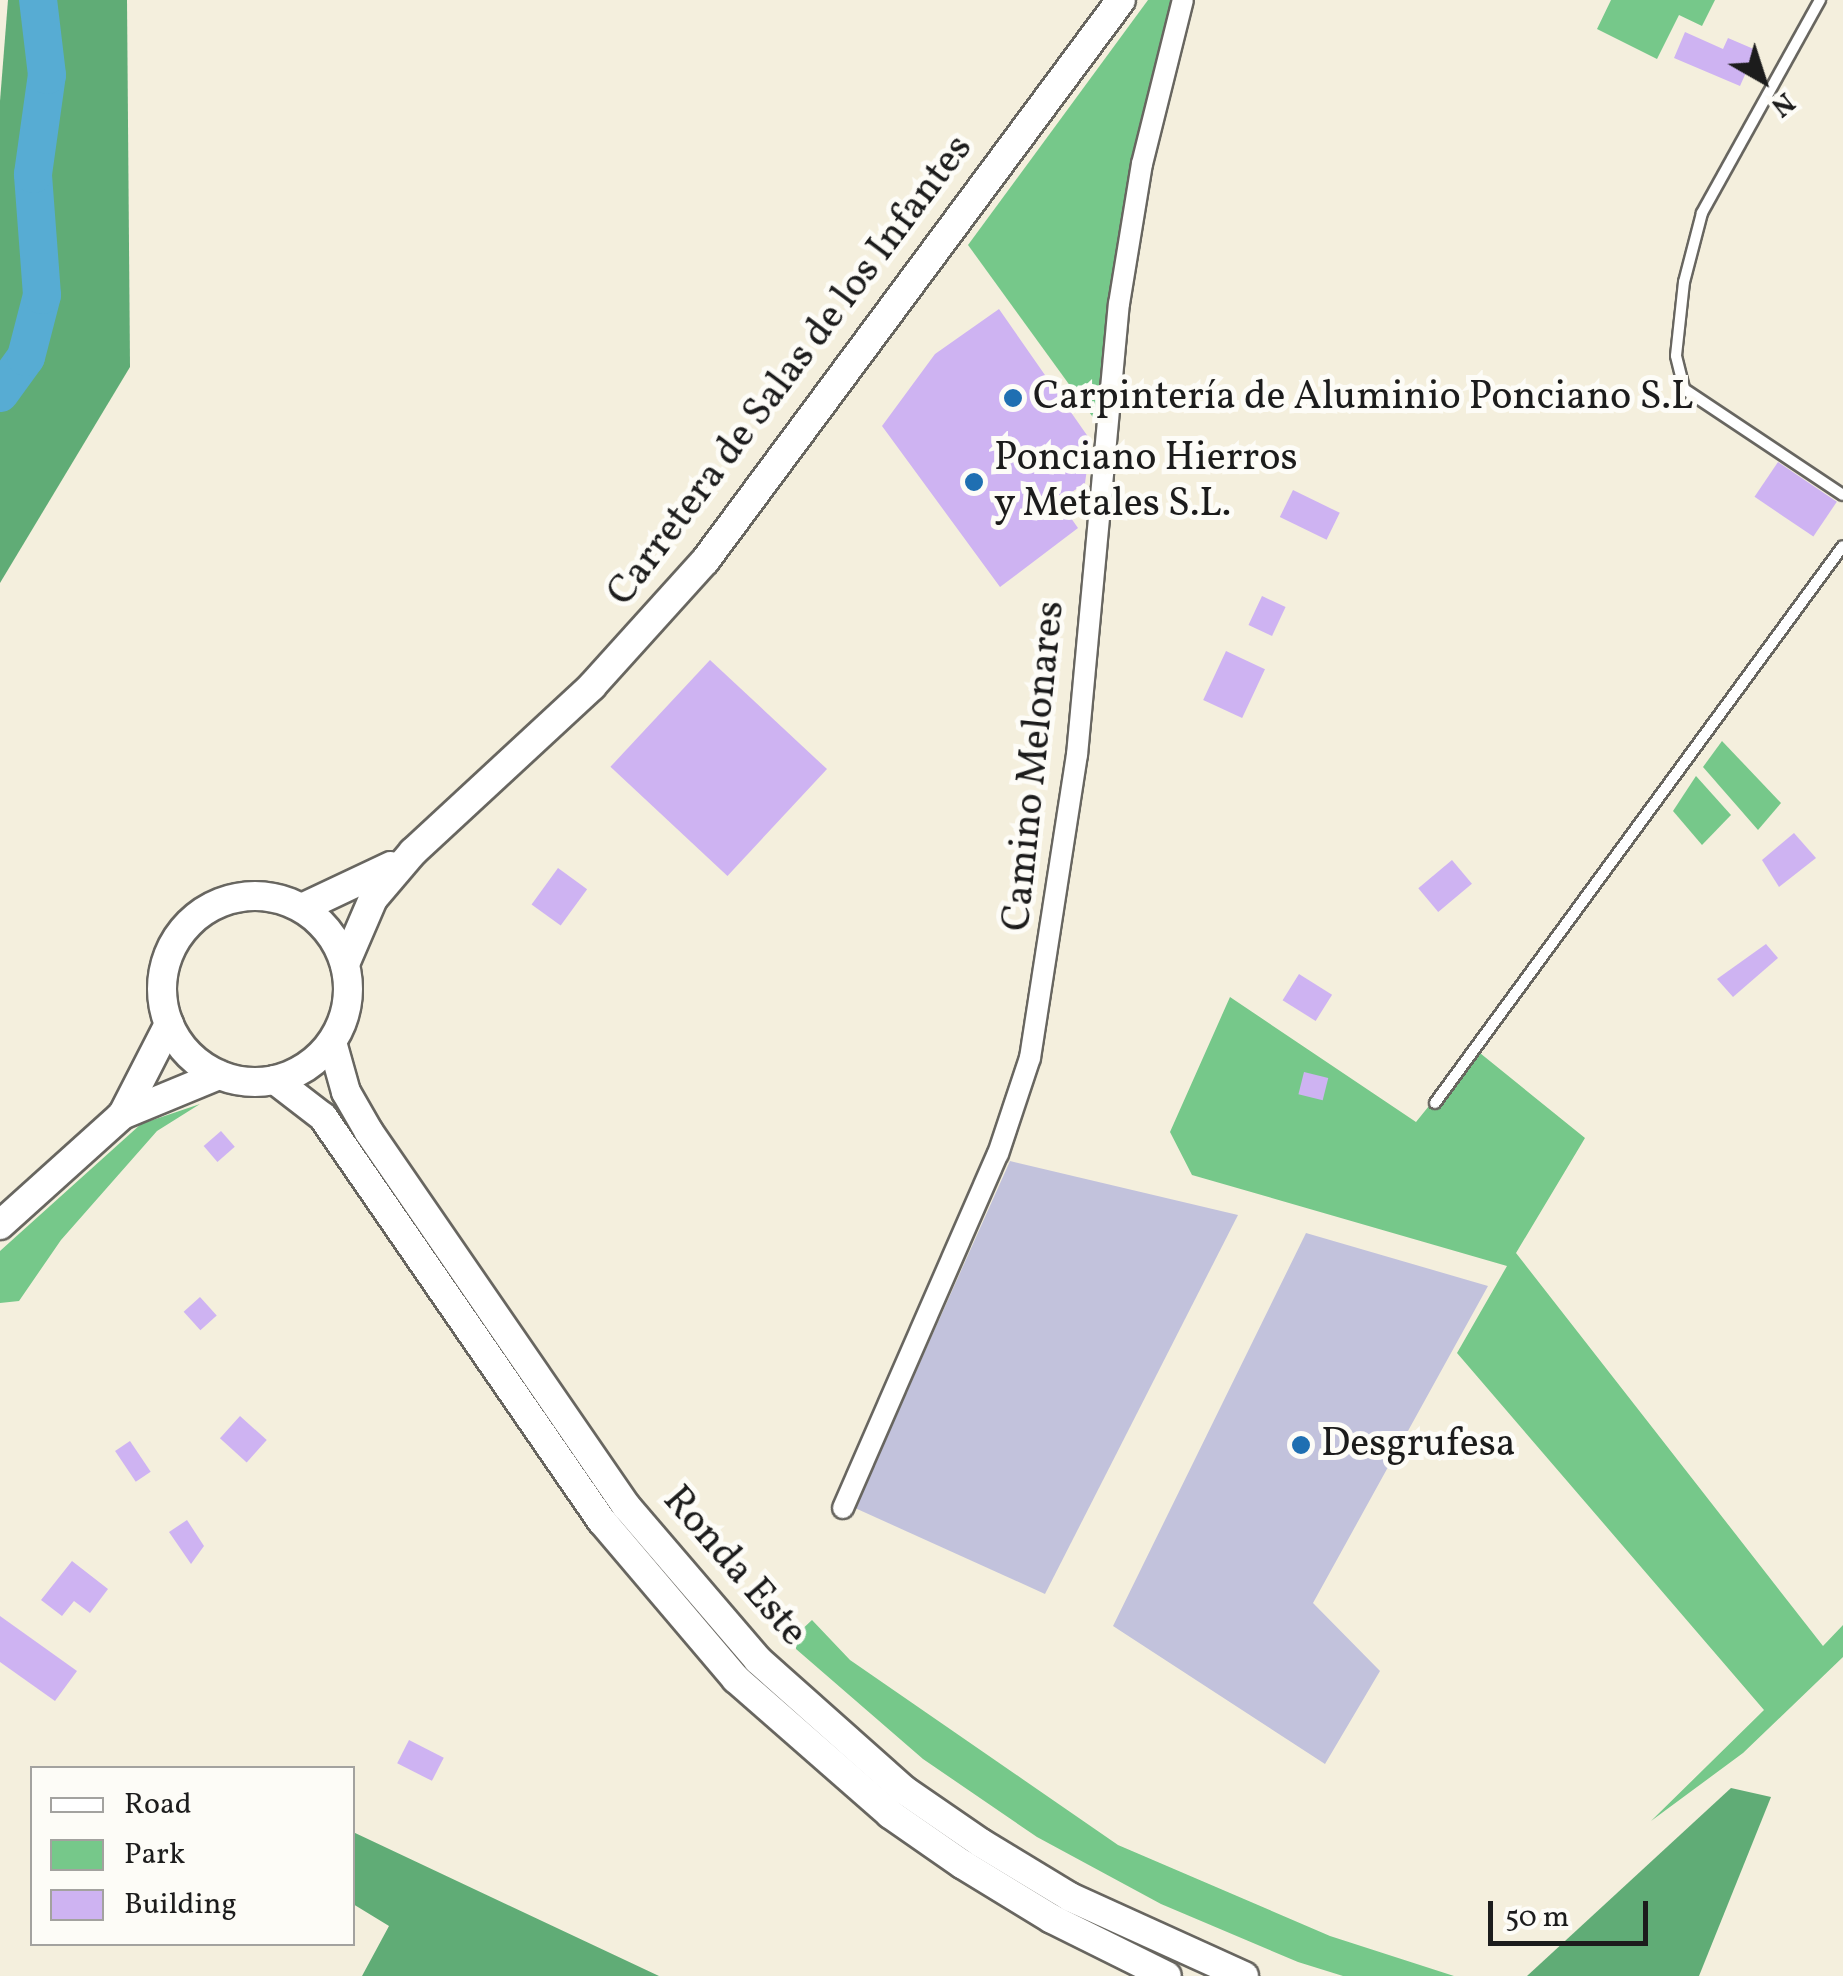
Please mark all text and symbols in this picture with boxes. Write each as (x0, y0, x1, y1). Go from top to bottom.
north arrow (1713, 30, 1813, 130)
text: N (1762, 82, 1802, 125)
street label: Carretera de Salas de los Infantes (598, 126, 984, 616)
place label: Carpintería de Aluminio Ponciano S.L (1033, 374, 1693, 422)
marker: Carpintería de Aluminio Ponciano S.L (1002, 387, 1024, 409)
place label: Ponciano Hierros y Metales S.L. (994, 435, 1298, 529)
marker: Ponciano Hierros y Metales S.L. (963, 471, 985, 493)
street label: Camino Melonares (994, 598, 1076, 934)
place label: Desgrufesa (1321, 1421, 1516, 1469)
marker: Desgrufesa (1290, 1434, 1312, 1456)
street label: Ronda Este (652, 1477, 816, 1657)
legend (30, 1766, 355, 1946)
text: Road (124, 1784, 192, 1826)
text: Park (124, 1834, 185, 1876)
scale bar (1493, 1881, 1653, 1943)
text: Building (124, 1884, 237, 1926)
text: 50 m (1505, 1897, 1569, 1939)

